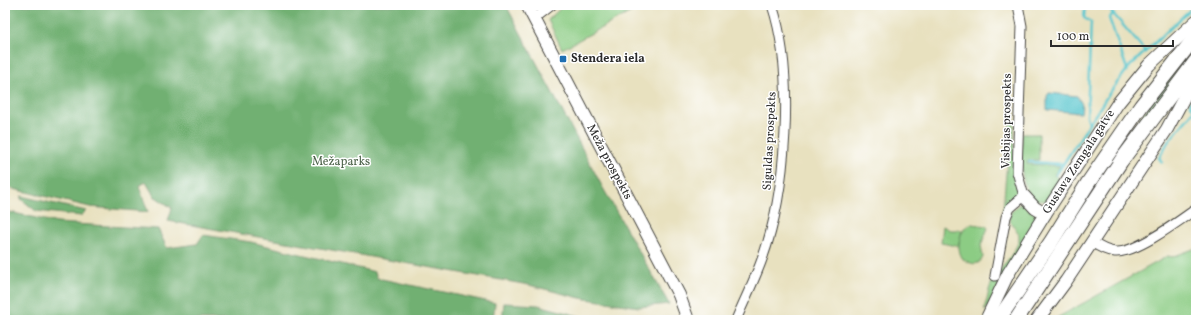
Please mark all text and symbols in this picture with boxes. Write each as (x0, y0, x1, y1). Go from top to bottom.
scale bar (1051, 22, 1173, 48)
text: 100 m (1057, 29, 1090, 45)
place label: Stendera iela (571, 51, 645, 67)
marker: Stendera iela (558, 54, 568, 64)
street label: Visbijas prospekts (998, 73, 1016, 169)
street label: Siguldas prospekts (759, 91, 781, 191)
street label: Gustava Zemgala gatve (1039, 107, 1119, 217)
street label: Meža prospekts (582, 122, 636, 202)
park label: Mežaparks (312, 154, 370, 170)

